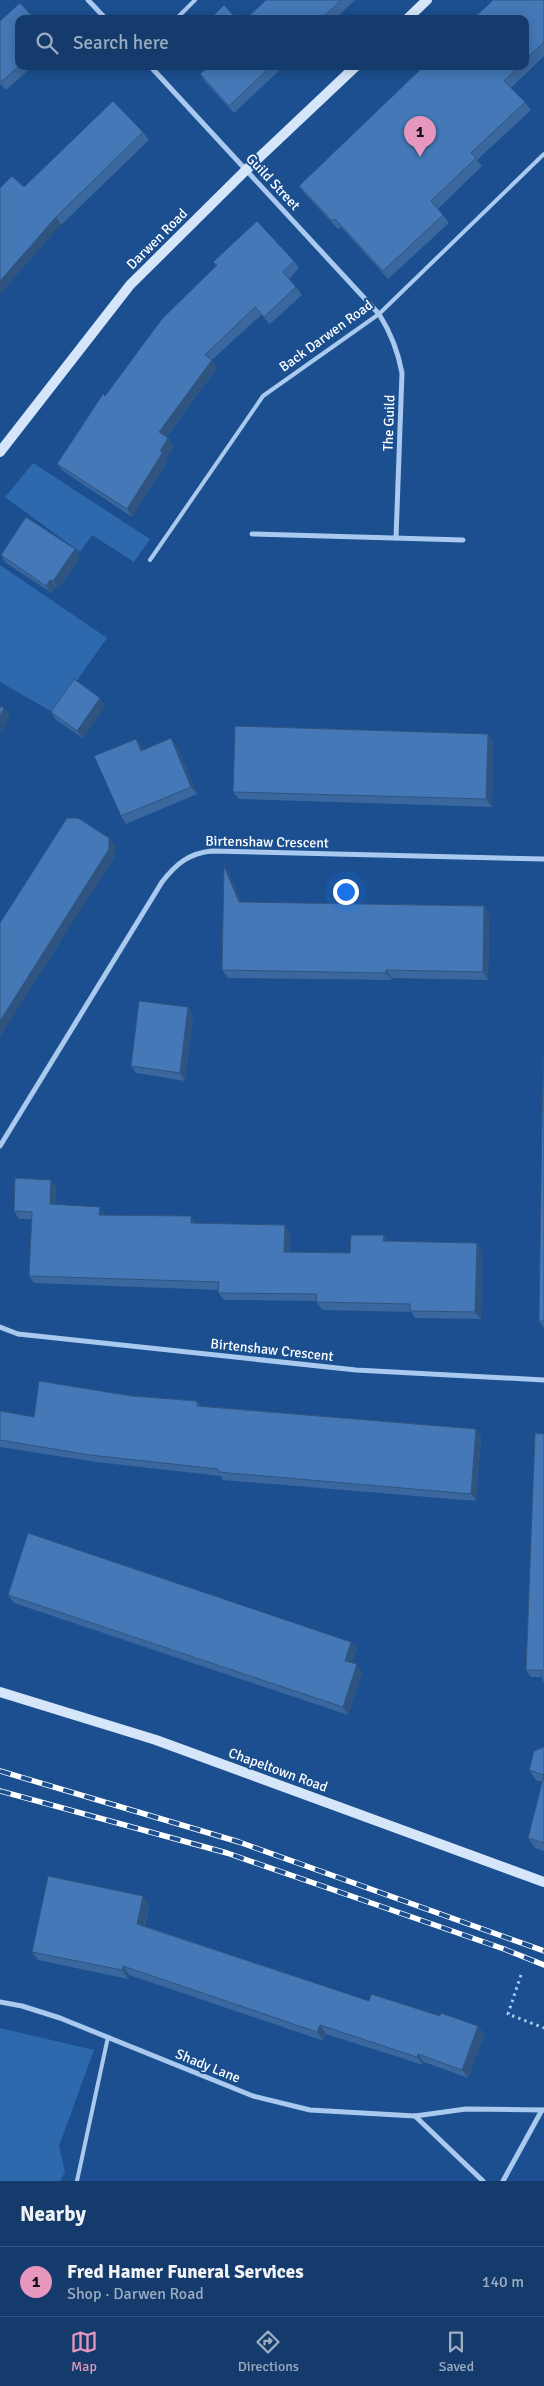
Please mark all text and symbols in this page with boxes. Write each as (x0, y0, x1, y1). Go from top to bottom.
search box (15, 15, 529, 70)
icon: search (33, 29, 61, 57)
text: Search here (73, 31, 169, 55)
pin: 1 (404, 116, 436, 157)
street label: Guild Street (242, 150, 304, 214)
street label: Darwen Road (123, 205, 191, 273)
street label: Back Darwen Road (276, 296, 376, 376)
street label: The Guild (380, 394, 398, 452)
street label: Birtenshaw Crescent (205, 832, 329, 852)
your location (333, 879, 359, 905)
street label: Birtenshaw Crescent (210, 1335, 334, 1365)
street label: Chapeltown Road (226, 1744, 330, 1796)
street label: Shady Lane (173, 2045, 243, 2087)
text: Nearby (20, 2201, 86, 2227)
text: Fred Hamer Funeral Services (67, 2260, 304, 2284)
text: 1 (32, 2272, 40, 2292)
text: 140 m (482, 2272, 524, 2292)
text: Shop · Darwen Road (67, 2284, 204, 2304)
tab: Map (70, 2328, 98, 2375)
tab: Directions (238, 2328, 299, 2375)
tab: Saved (439, 2328, 474, 2375)

